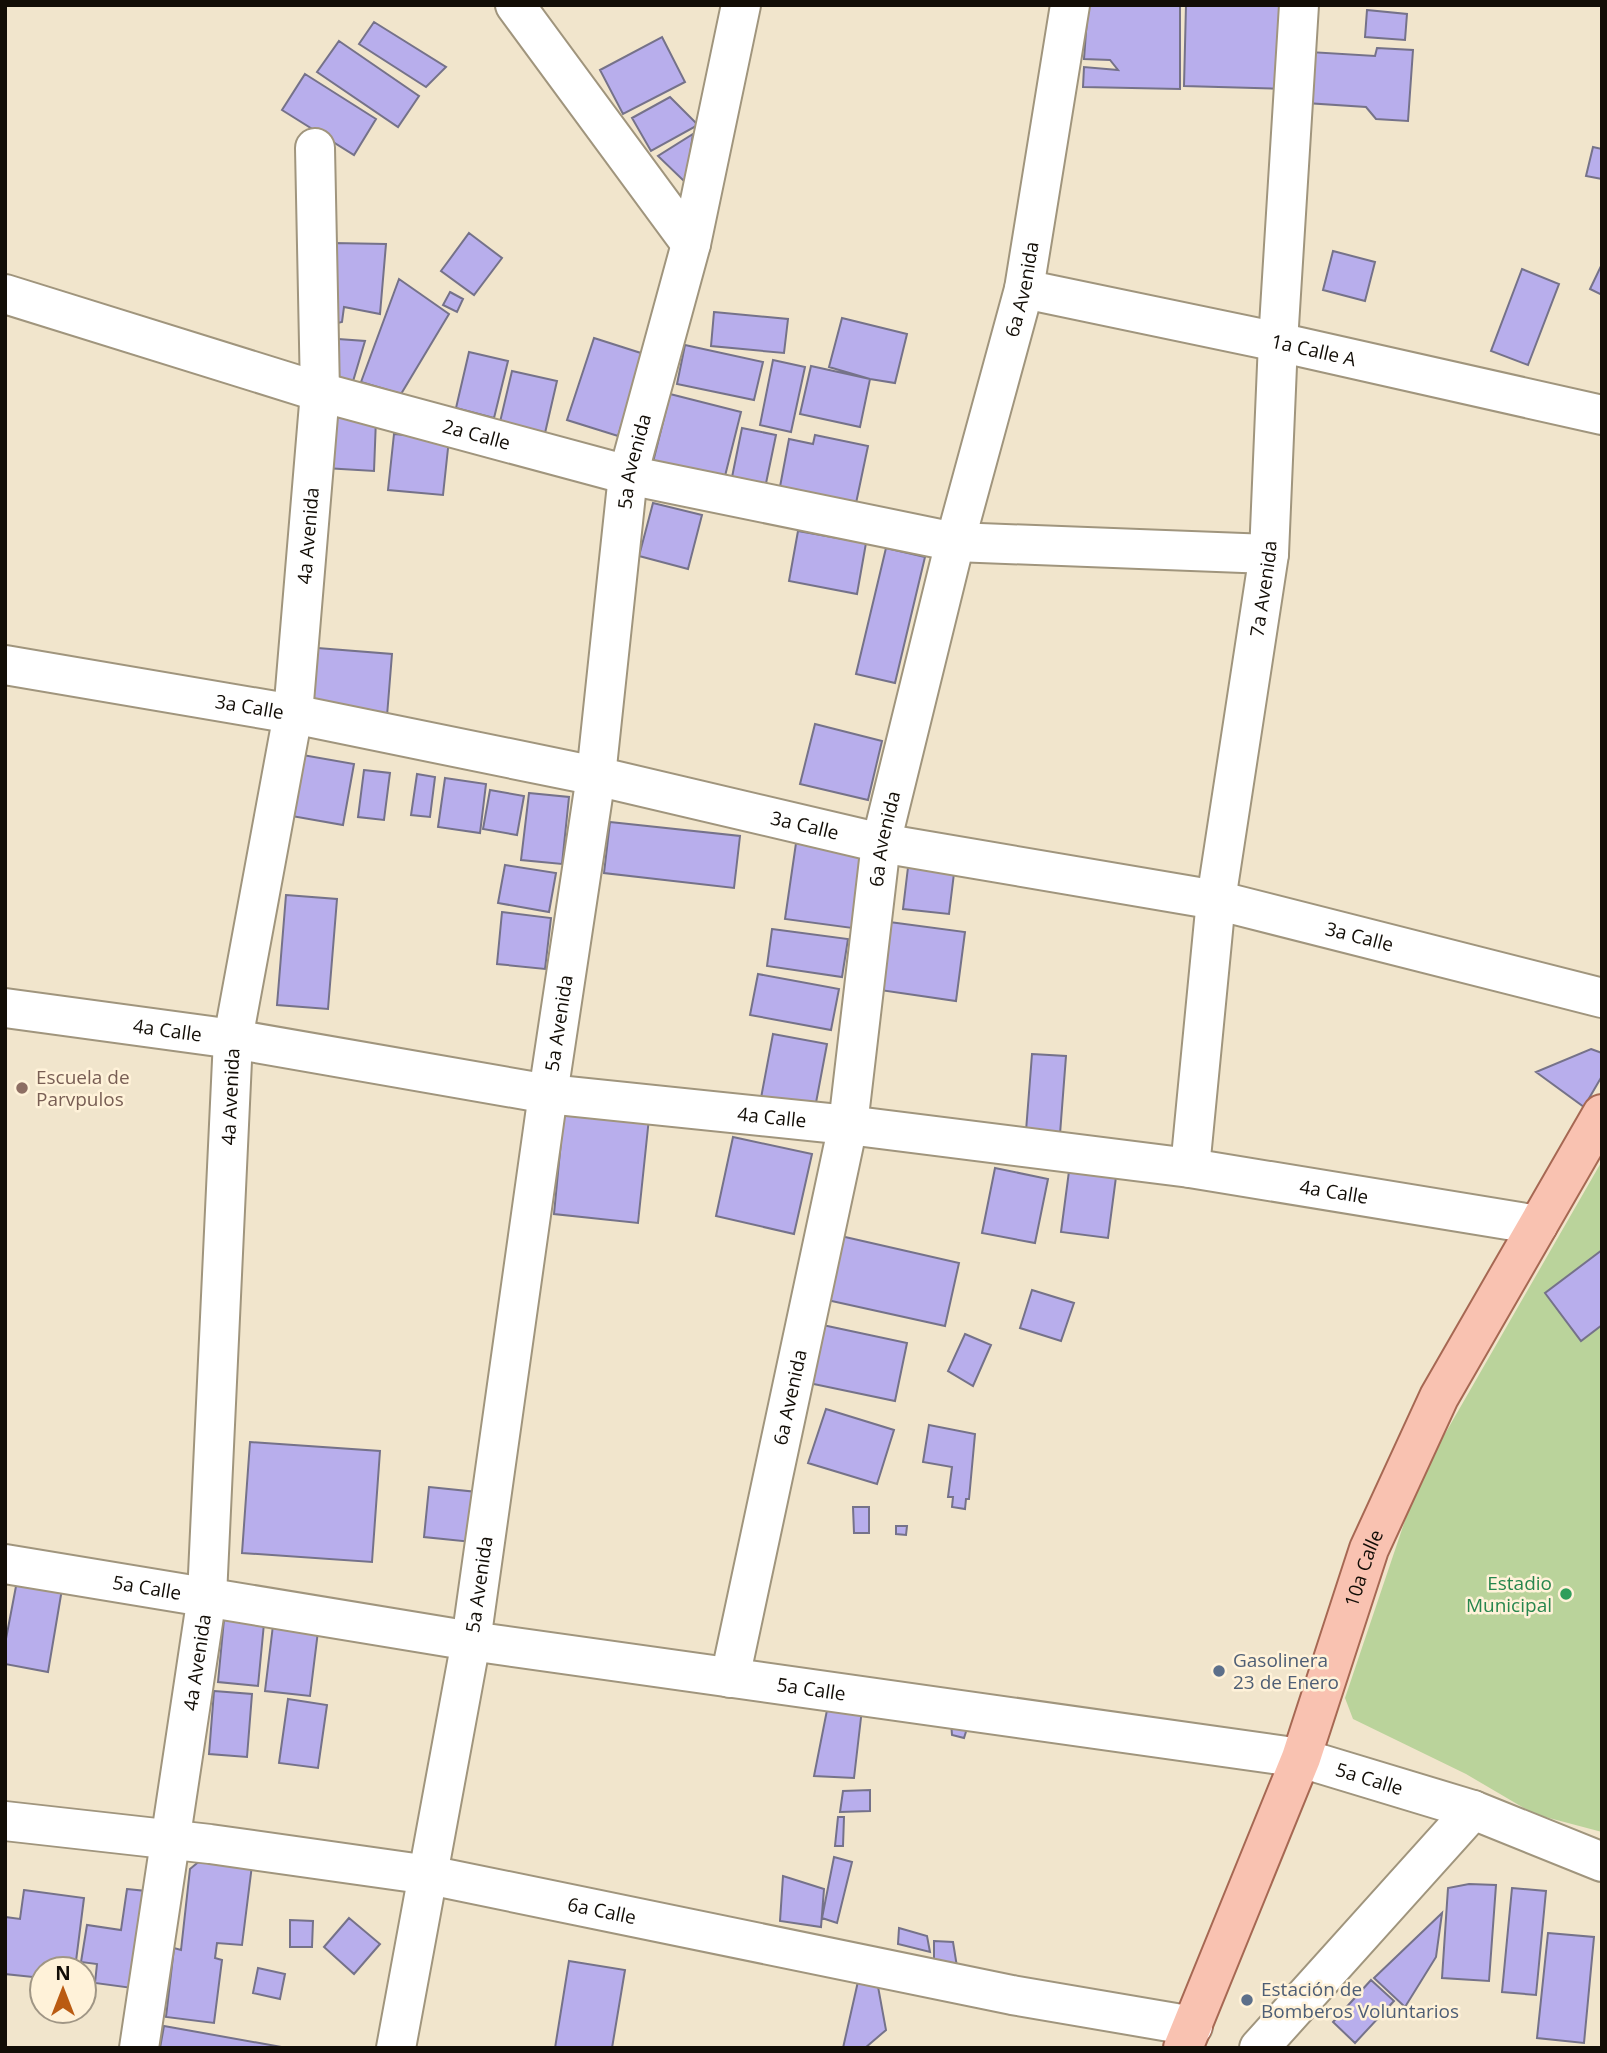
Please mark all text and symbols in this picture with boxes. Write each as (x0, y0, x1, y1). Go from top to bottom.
street label: 6a Avenida (999, 240, 1045, 340)
street label: 1a Calle A (1269, 328, 1359, 372)
street label: 5a Avenida (611, 411, 657, 510)
street label: 2a Calle (440, 413, 513, 456)
street label: 4a Avenida (291, 486, 325, 585)
street label: 7a Avenida (1243, 540, 1283, 639)
street label: 3a Calle (213, 688, 286, 725)
street label: 6a Avenida (863, 788, 906, 888)
street label: 3a Calle (768, 805, 842, 846)
street label: 3a Calle (1323, 915, 1396, 958)
street label: 5a Avenida (539, 973, 579, 1073)
street label: 4a Calle (131, 1013, 204, 1048)
street label: 4a Avenida (215, 1047, 246, 1146)
place label: Escuela de Parvpulos (36, 1064, 130, 1112)
marker: Escuela de Parvpulos (14, 1080, 30, 1096)
street label: 4a Calle (736, 1101, 808, 1134)
street label: 4a Calle (1298, 1173, 1370, 1210)
street label: 6a Avenida (767, 1347, 813, 1448)
street label: 10a Calle (1338, 1525, 1389, 1610)
street label: 5a Avenida (459, 1534, 499, 1634)
street label: 5a Calle (111, 1569, 183, 1606)
place label: Estadio Municipal (1466, 1570, 1552, 1618)
marker: Estadio Municipal (1558, 1586, 1574, 1602)
street label: 4a Avenida (177, 1612, 217, 1712)
place label: Gasolinera 23 de Enero (1233, 1647, 1339, 1695)
marker: Gasolinera 23 de Enero (1211, 1663, 1227, 1679)
street label: 5a Calle (775, 1671, 847, 1707)
street label: 5a Calle (1333, 1756, 1406, 1801)
street label: 6a Calle (565, 1891, 638, 1930)
north arrow (28, 1955, 98, 2025)
text: N (55, 1960, 71, 1986)
place label: Estación de Bomberos Voluntarios (1261, 1976, 1459, 2024)
marker: Estación de Bomberos Voluntarios (1239, 1992, 1255, 2008)

